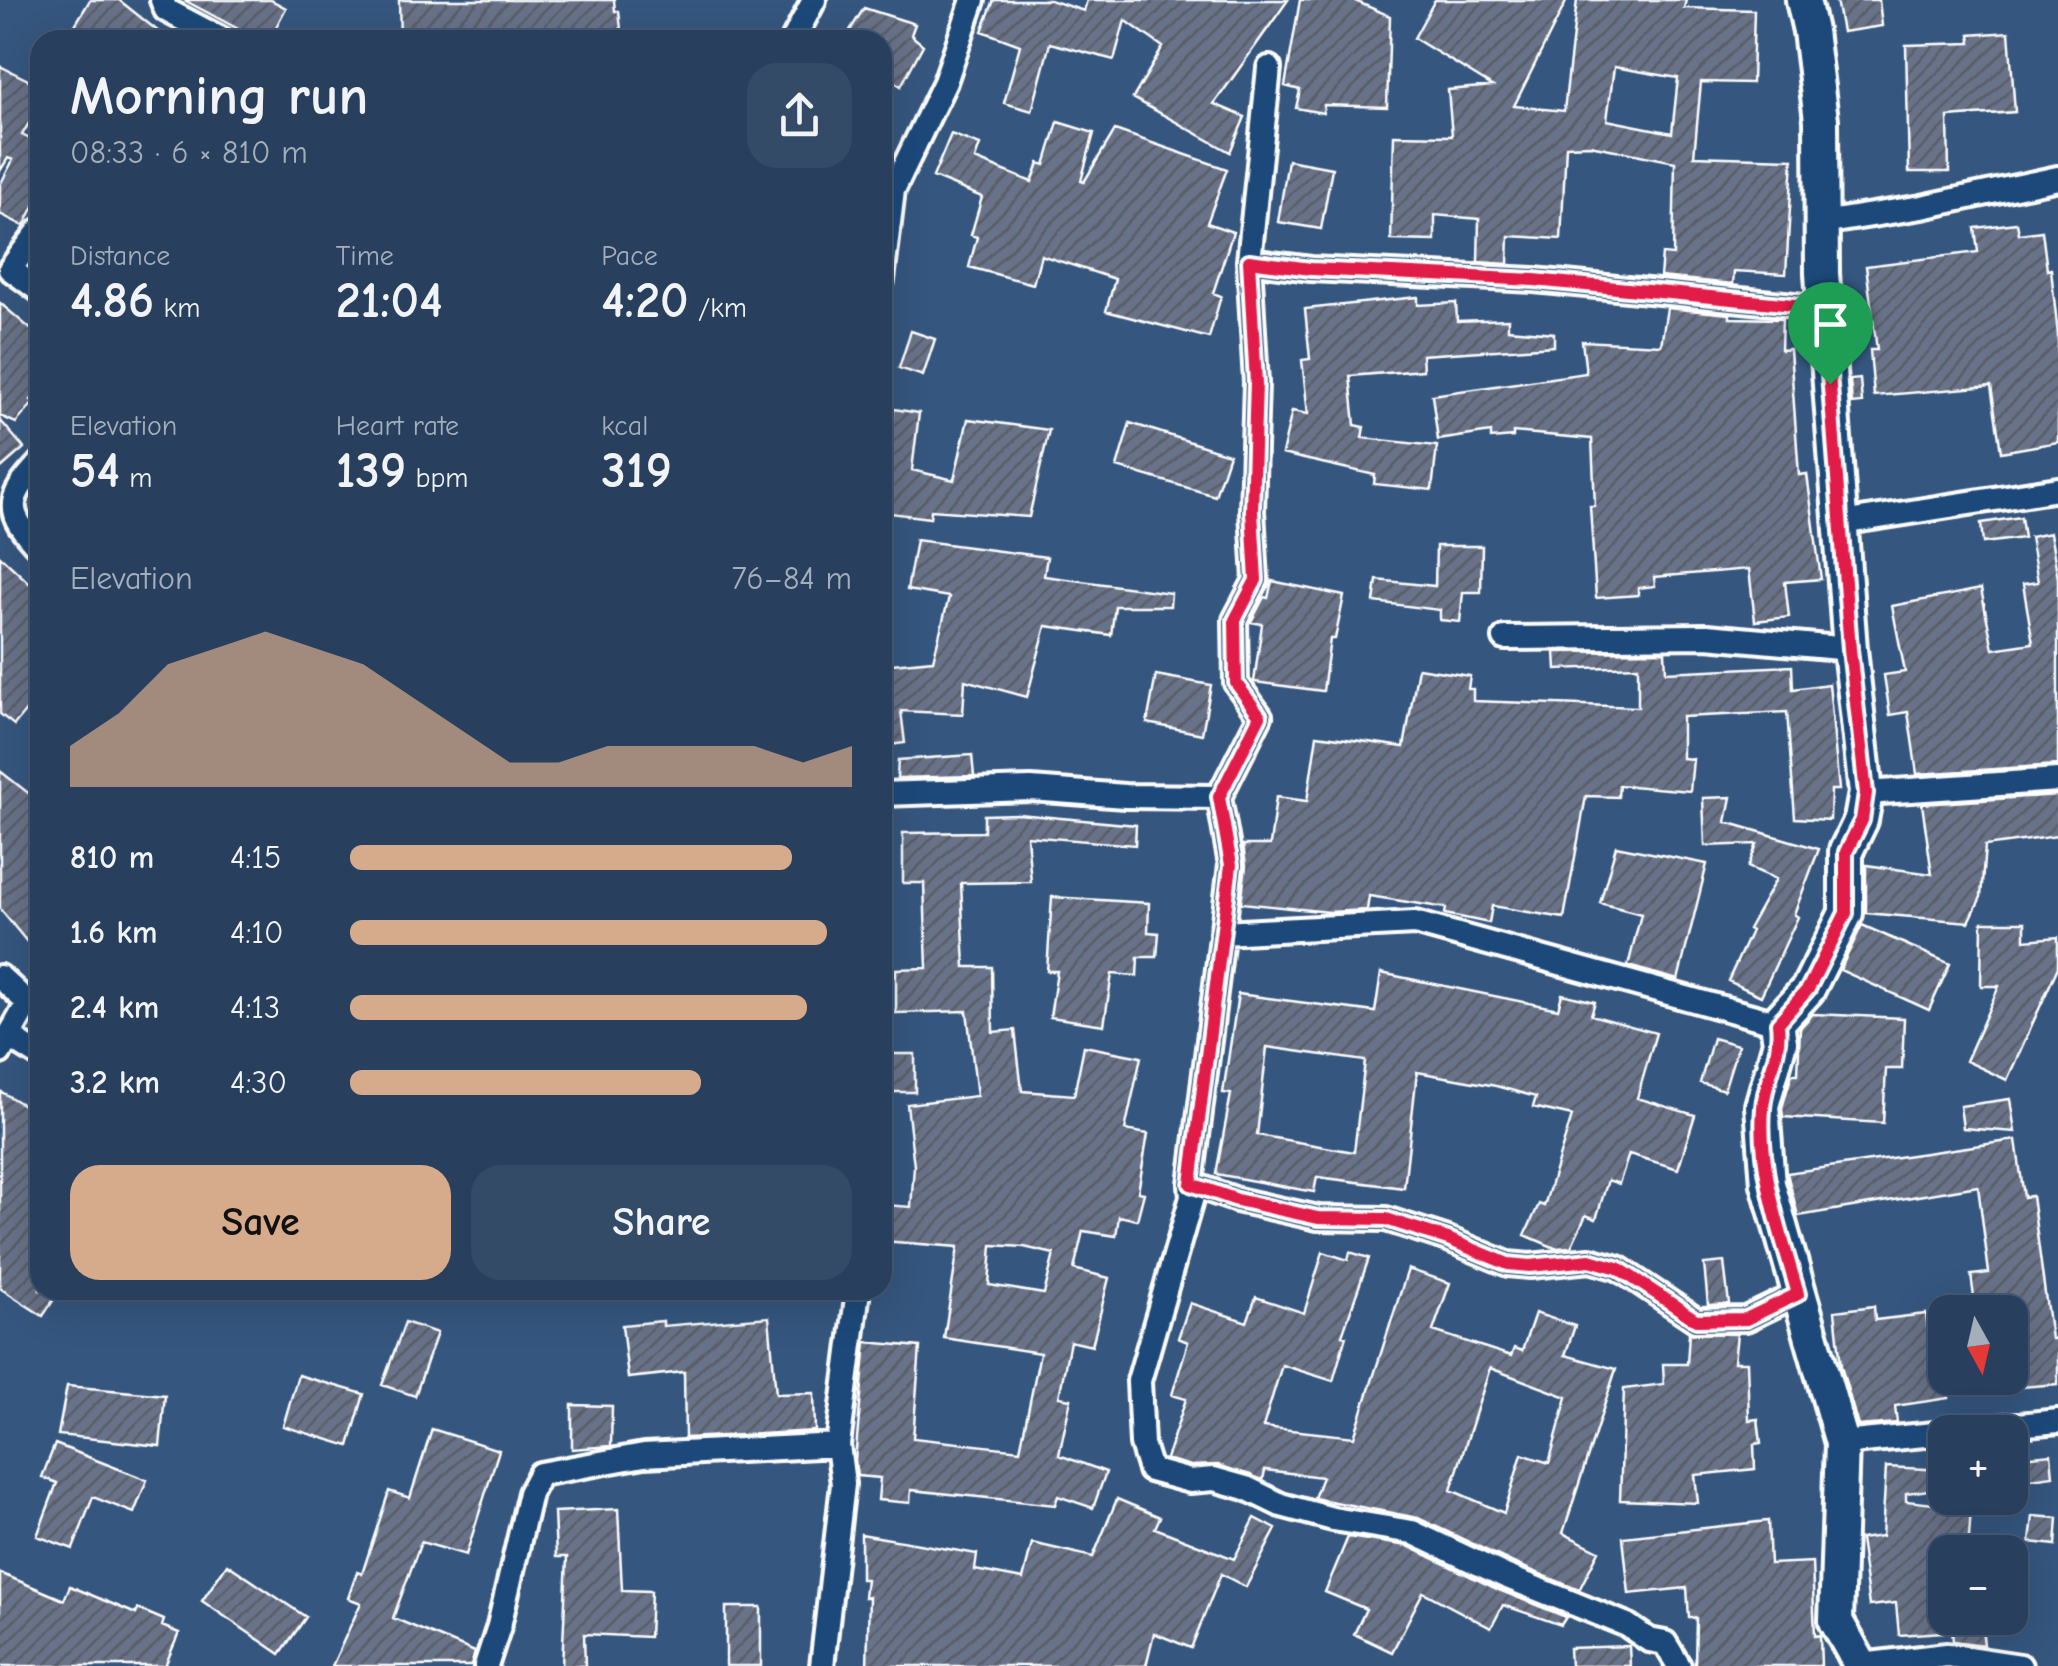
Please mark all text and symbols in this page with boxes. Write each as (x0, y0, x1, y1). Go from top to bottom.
button: share (747, 63, 852, 168)
text: Morning run (70, 64, 368, 128)
text: 08:33 · 6 × 810 m (70, 134, 308, 171)
text: Distance (70, 240, 170, 272)
text: Time (336, 240, 394, 272)
text: Pace (601, 240, 658, 272)
text: 4.86 (70, 272, 154, 330)
text: 21:04 (336, 272, 443, 330)
text: 4:20 (601, 272, 689, 330)
pin (1788, 282, 1873, 385)
text: km (154, 292, 200, 324)
text: /km (689, 292, 747, 324)
icon: arrive (1803, 297, 1858, 352)
text: Elevation (70, 410, 177, 442)
text: Heart rate (336, 410, 459, 442)
text: kcal (601, 410, 648, 442)
text: 54 (70, 442, 120, 500)
text: 139 (336, 442, 406, 500)
text: 319 (601, 442, 672, 500)
text: m (120, 462, 153, 494)
text: bpm (406, 462, 468, 494)
text: Elevation (70, 560, 193, 597)
text: 76–84 m (731, 560, 852, 597)
text: 810 m (70, 839, 154, 876)
text: 4:15 (230, 839, 281, 876)
text: 1.6 km (70, 914, 158, 951)
text: 4:10 (230, 914, 283, 951)
text: 2.4 km (70, 989, 159, 1026)
text: 4:13 (230, 989, 280, 1026)
text: 3.2 km (70, 1064, 160, 1101)
text: 4:30 (230, 1064, 287, 1101)
button: Save (70, 1165, 451, 1280)
button: Share (471, 1165, 852, 1280)
north arrow (1928, 1295, 2028, 1395)
map controls (1928, 1295, 2028, 1635)
button: + (1928, 1415, 2028, 1515)
button: − (1928, 1535, 2028, 1635)

